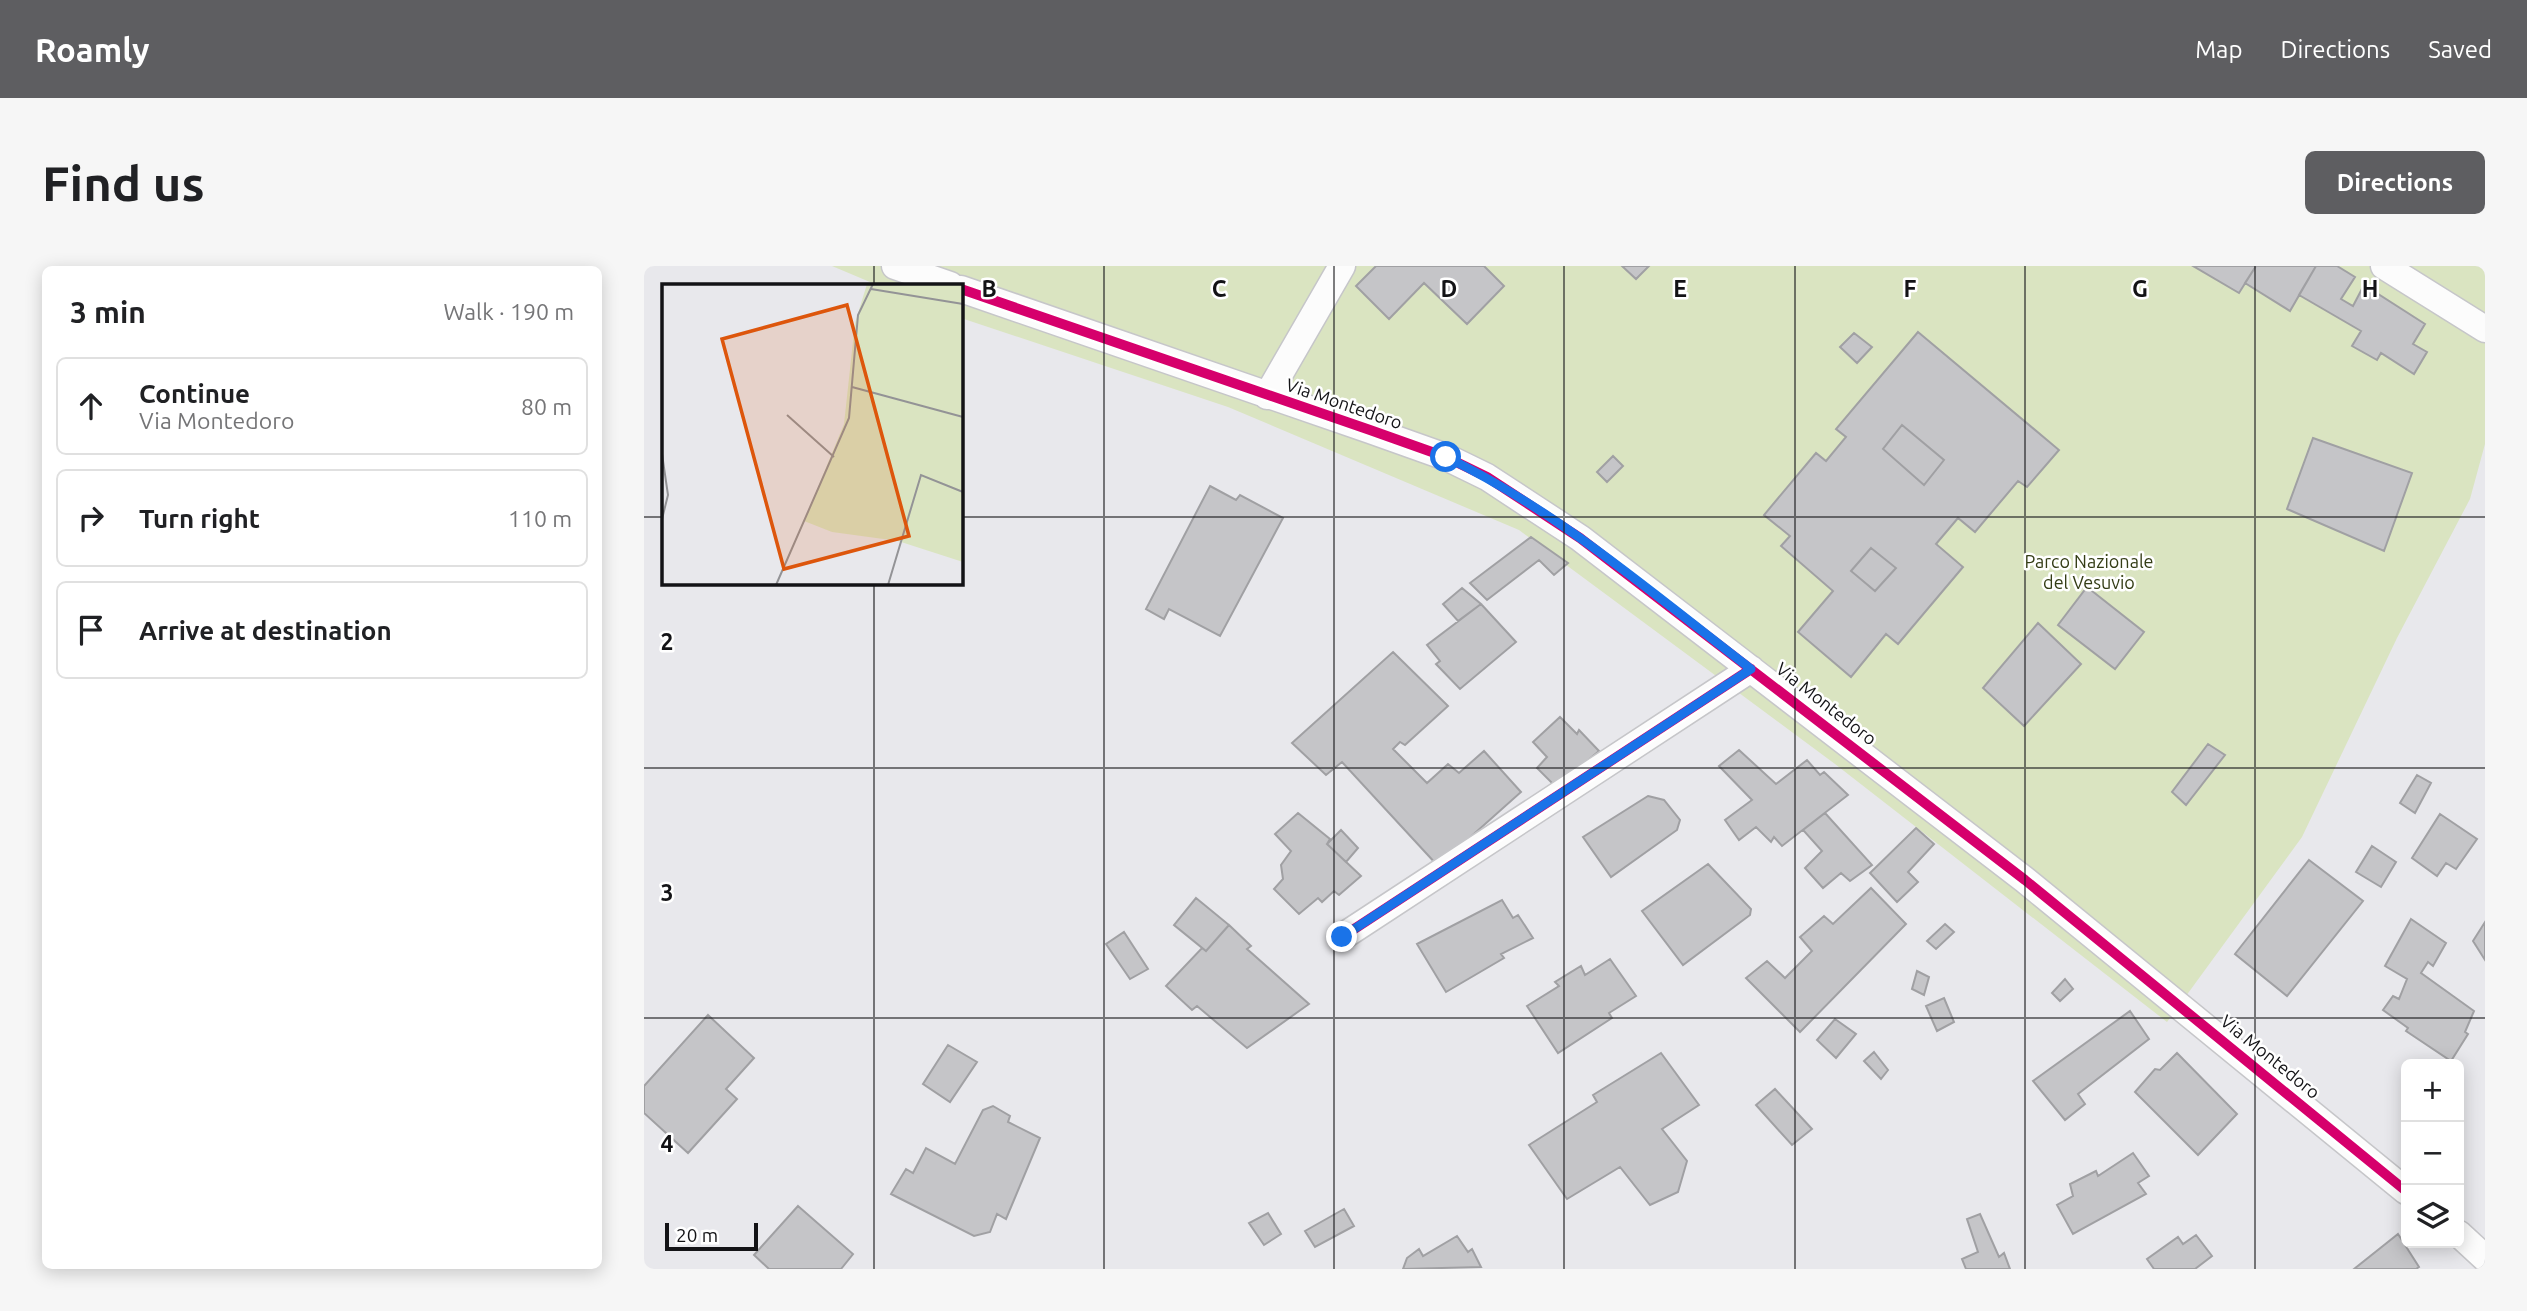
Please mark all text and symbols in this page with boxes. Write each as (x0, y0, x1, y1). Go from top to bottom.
text: Roamly (35, 31, 149, 68)
text: Map (2195, 36, 2242, 63)
text: Directions (2280, 36, 2390, 63)
text: Saved (2428, 36, 2492, 63)
button: Directions (2305, 151, 2485, 214)
text: Find us (42, 155, 205, 210)
text: B (981, 276, 997, 301)
text: C (1212, 276, 1227, 301)
text: D (1441, 276, 1457, 301)
text: E (1673, 276, 1687, 301)
text: F (1904, 276, 1917, 301)
text: G (2132, 276, 2148, 301)
text: H (2362, 276, 2378, 301)
inset map (662, 284, 962, 584)
text: 3 min (70, 295, 146, 329)
text: Walk · 190 m (443, 299, 574, 324)
street label: Via Montedoro (1284, 374, 1405, 432)
text: Continue (139, 379, 250, 408)
icon: ahead (72, 387, 110, 425)
text: 80 m (521, 394, 572, 419)
text: Via Montedoro (139, 408, 294, 433)
route start (1430, 441, 1461, 472)
icon: right (72, 499, 110, 537)
text: Turn right (139, 504, 260, 533)
text: 110 m (508, 506, 572, 531)
park label: Parco Nazionale del Vesuvio (2024, 551, 2154, 592)
icon: arrive (72, 611, 110, 649)
text: Arrive at destination (139, 616, 392, 645)
text: 2 (661, 629, 673, 654)
street label: Via Montedoro (1773, 658, 1881, 749)
text: 3 (661, 880, 673, 905)
route end (1326, 921, 1357, 952)
street label: Via Montedoro (2217, 1010, 2324, 1102)
map controls (2401, 1059, 2464, 1248)
button: + (2401, 1059, 2464, 1122)
button: − (2401, 1122, 2464, 1185)
text: 4 (661, 1131, 674, 1156)
button: layers (2401, 1185, 2464, 1248)
scale bar (665, 1220, 758, 1252)
text: 20 m (676, 1224, 718, 1246)

